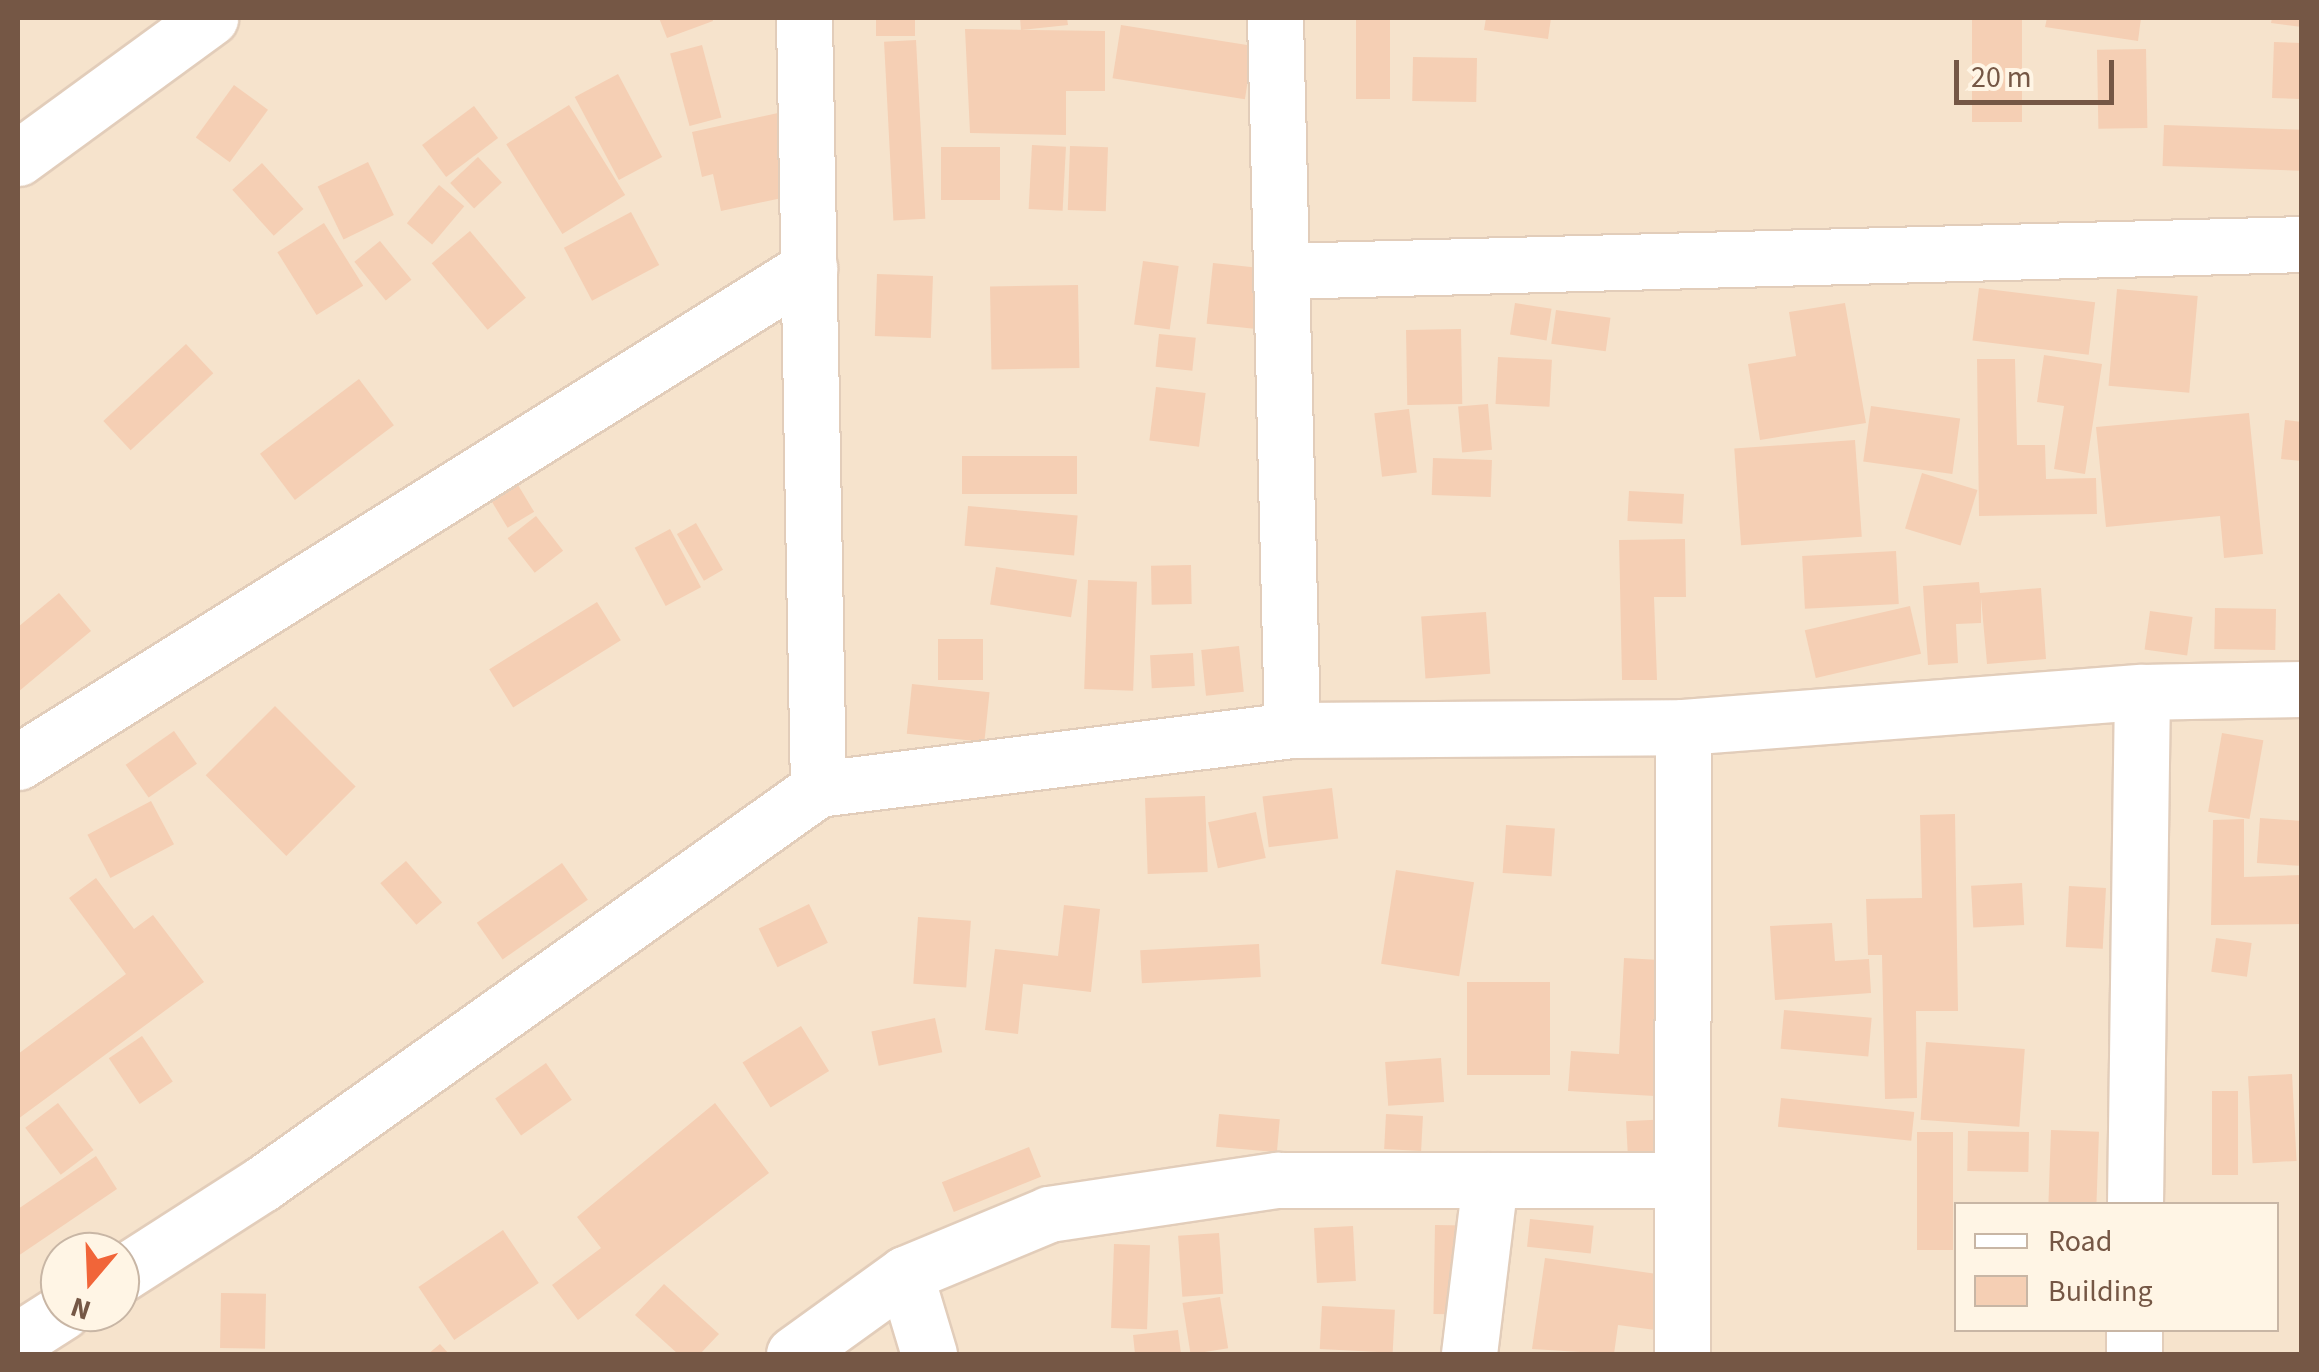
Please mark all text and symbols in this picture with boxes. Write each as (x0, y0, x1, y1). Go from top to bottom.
scale bar (1959, 40, 2119, 102)
text: 20 m (1971, 56, 2032, 99)
legend (1954, 1202, 2279, 1332)
text: Road (2048, 1220, 2112, 1263)
north arrow (40, 1232, 140, 1332)
text: Building (2048, 1270, 2153, 1313)
text: N (66, 1287, 96, 1330)

